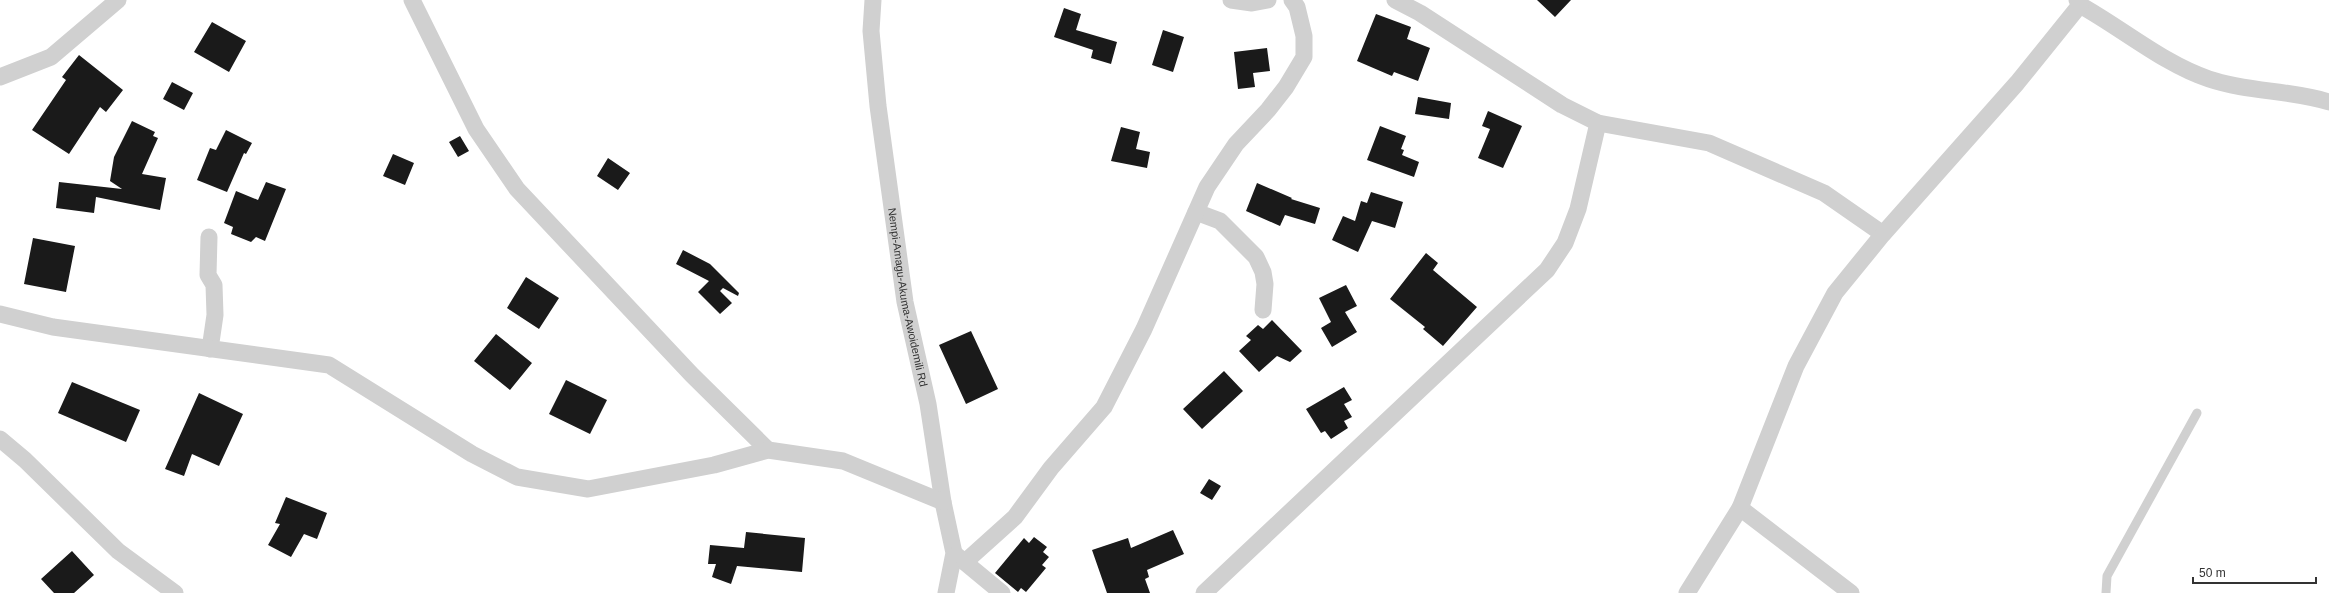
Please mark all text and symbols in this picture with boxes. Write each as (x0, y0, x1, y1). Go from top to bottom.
street label: Nempi-Amagu-Akuma-Awoidemili Rd (886, 207, 930, 388)
scale bar (2193, 559, 2316, 585)
text: 50 m (2199, 566, 2226, 580)

